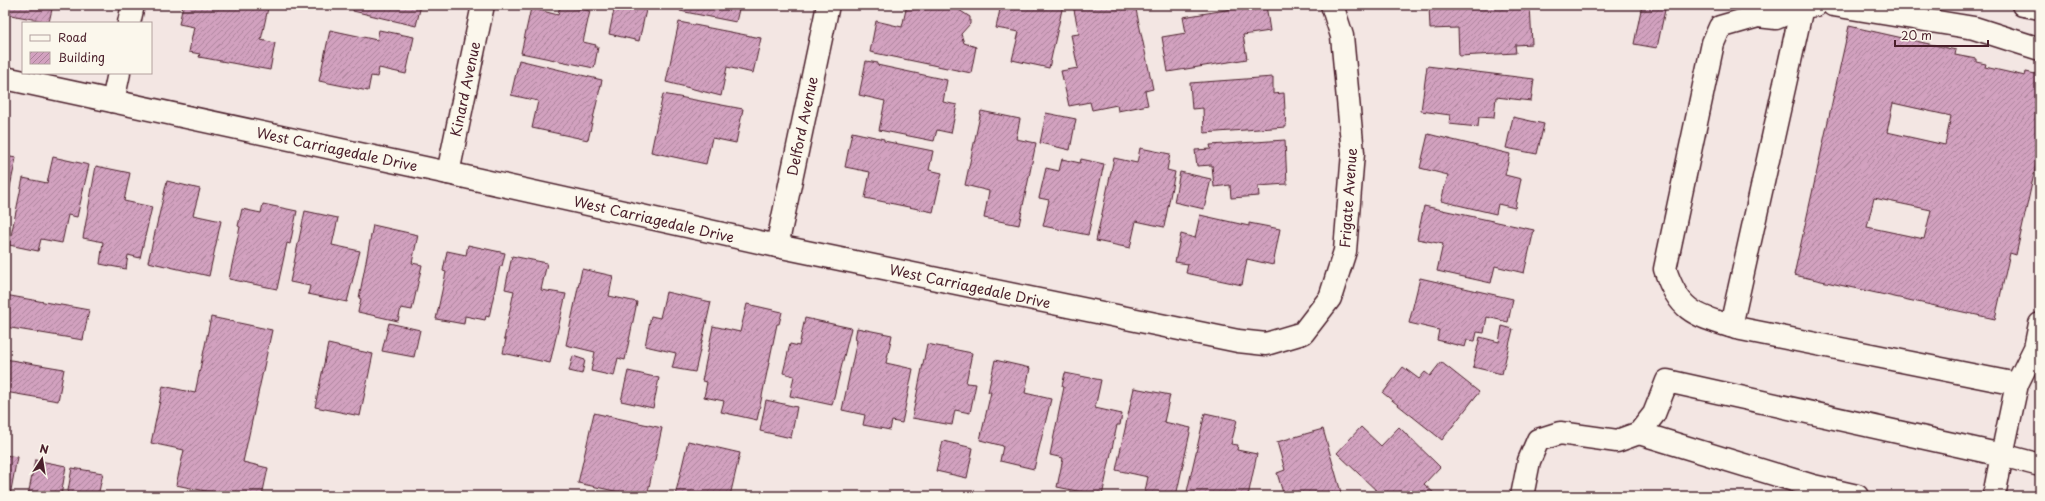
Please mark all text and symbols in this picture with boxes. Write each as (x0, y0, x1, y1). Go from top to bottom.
legend (22, 22, 152, 74)
scale bar (1895, 22, 1988, 48)
text: 20 m (1901, 26, 1932, 44)
text: Road (58, 28, 87, 46)
street label: Kinard Avenue (445, 39, 485, 139)
text: Building (58, 48, 105, 66)
street label: Delford Avenue (781, 74, 823, 178)
street label: West Carriagedale Drive (254, 122, 420, 176)
street label: Frigate Avenue (1334, 147, 1362, 249)
street label: West Carriagedale Drive (572, 190, 736, 248)
street label: West Carriagedale Drive (887, 259, 1053, 313)
north arrow (22, 439, 62, 479)
text: N (38, 440, 50, 458)

